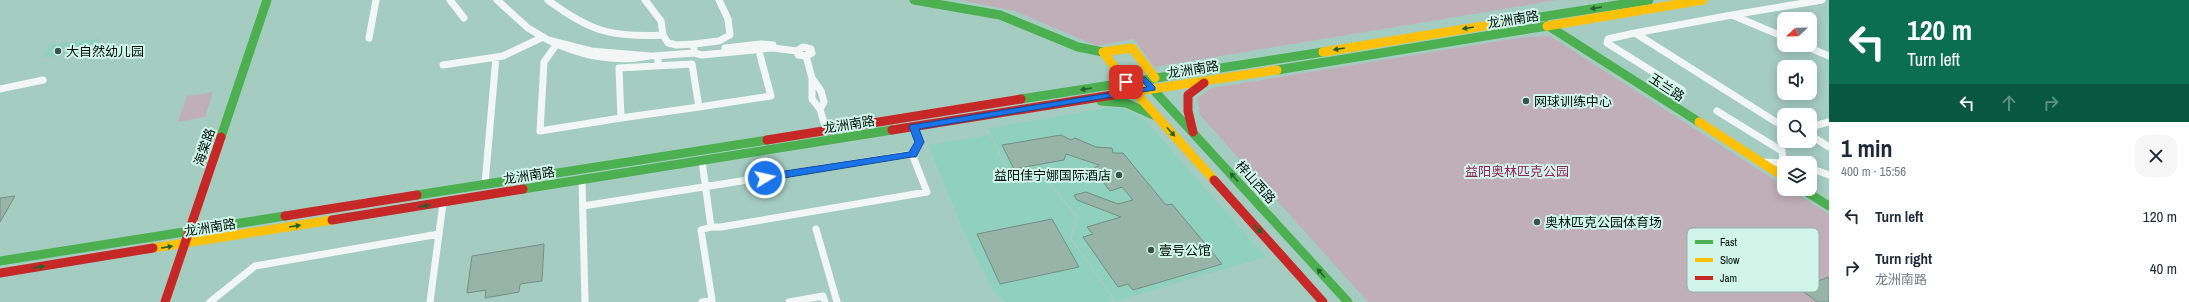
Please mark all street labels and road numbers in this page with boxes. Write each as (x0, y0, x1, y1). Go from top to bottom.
street label: 龙洲南路 (1486, 7, 1540, 32)
street label: 龙洲南路 (1166, 57, 1220, 82)
street label: 玉兰路 (1646, 70, 1688, 105)
street label: 龙洲南路 (822, 112, 876, 137)
street label: 海棠路 (190, 126, 219, 168)
street label: 梓山西路 (1232, 157, 1279, 207)
street label: 龙洲南路 (502, 163, 556, 188)
street label: 龙洲南路 (183, 215, 237, 240)

